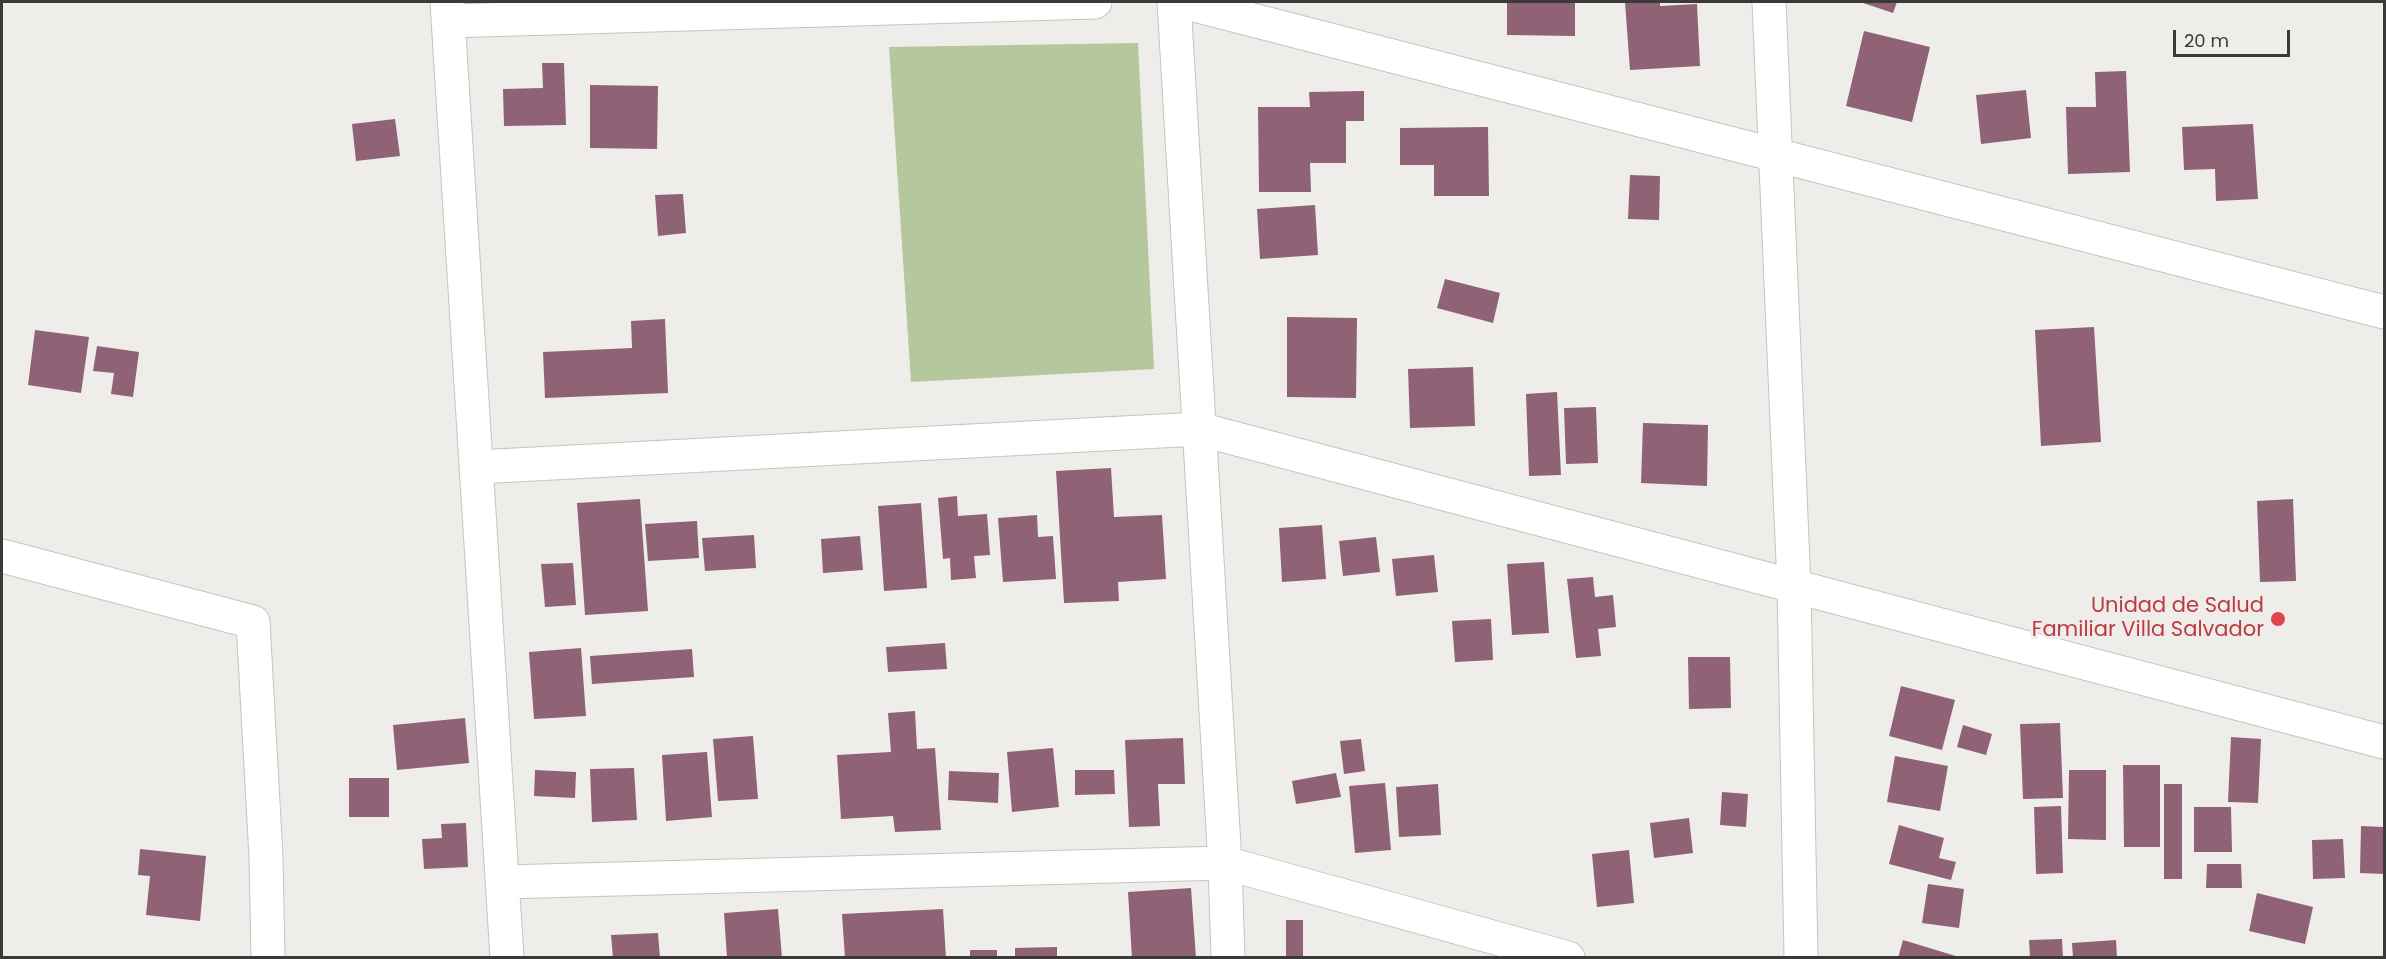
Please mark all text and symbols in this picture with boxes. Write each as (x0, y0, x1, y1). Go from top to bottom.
scale bar (2176, 18, 2293, 56)
text: 20 m (2184, 28, 2229, 53)
place label: Unidad de Salud Familiar Villa Salvador (2032, 594, 2264, 644)
marker: Unidad de Salud Familiar Villa Salvador (2269, 610, 2287, 628)

